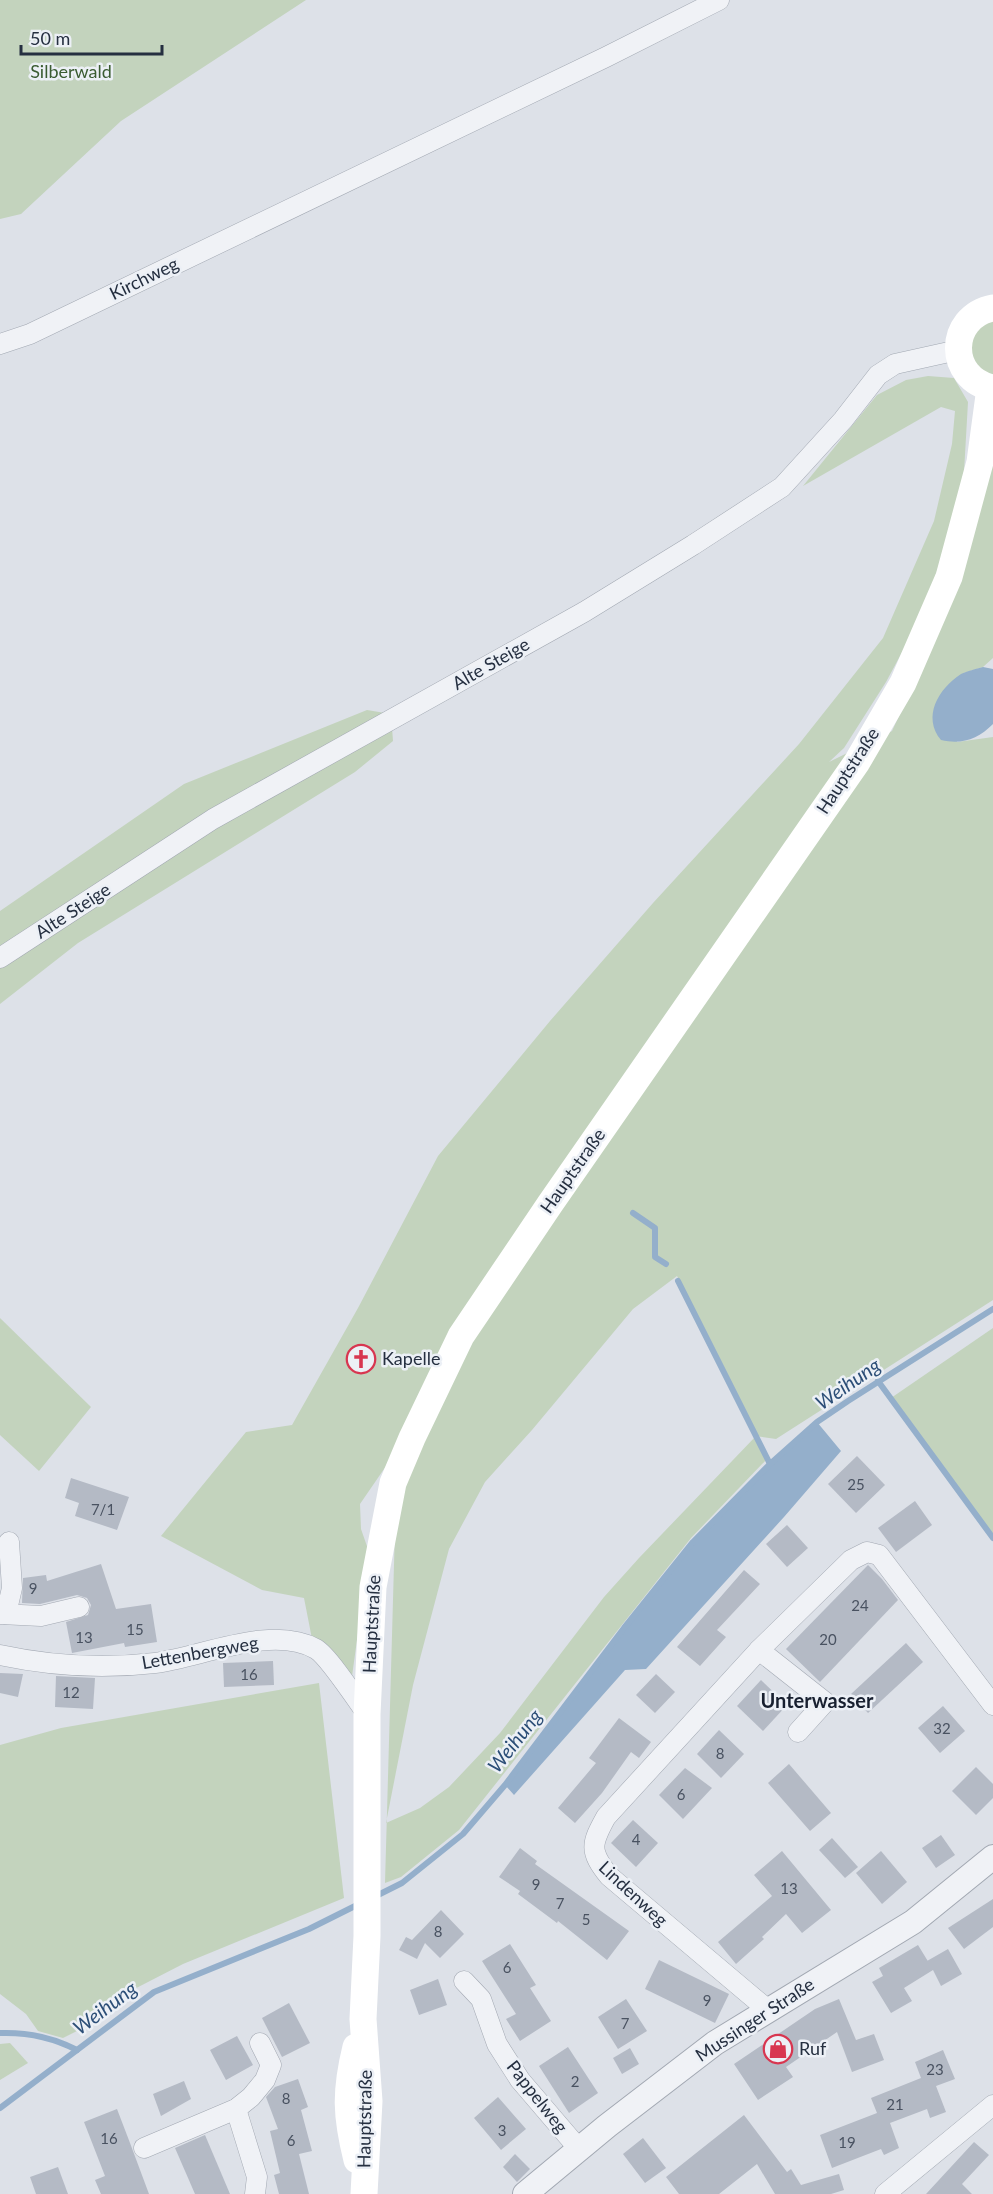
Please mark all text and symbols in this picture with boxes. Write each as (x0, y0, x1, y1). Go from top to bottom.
scale bar (21, 18, 162, 56)
text: 50 m (30, 27, 70, 49)
park label: Silberwald (30, 60, 112, 82)
street label: Kirchweg (106, 252, 182, 304)
street label: Alte Steige (448, 632, 533, 694)
street label: Hauptstraße (811, 723, 883, 818)
street label: Alte Steige (31, 878, 114, 943)
street label: Hauptstraße (535, 1124, 609, 1217)
church icon: Kapelle (345, 1343, 377, 1375)
place label: Kapelle (382, 1347, 440, 1369)
water label: Weihung (810, 1352, 885, 1414)
house number: 25 (847, 1475, 865, 1493)
house number: 7/1 (91, 1500, 115, 1518)
street label: Hauptstraße (357, 1574, 385, 1674)
house number: 9 (29, 1579, 37, 1597)
house number: 24 (851, 1596, 869, 1614)
house number: 15 (126, 1620, 144, 1638)
house number: 13 (75, 1628, 93, 1646)
house number: 20 (819, 1630, 837, 1648)
street label: Lettenbergweg (140, 1631, 260, 1673)
house number: 16 (240, 1665, 258, 1683)
house number: 12 (62, 1683, 80, 1701)
district label: Unterwasser (761, 1688, 874, 1712)
water label: Weihung (482, 1704, 547, 1777)
house number: 32 (933, 1719, 951, 1737)
house number: 8 (716, 1744, 724, 1762)
house number: 6 (677, 1785, 686, 1803)
house number: 4 (632, 1830, 641, 1848)
street label: Lindenweg (595, 1856, 673, 1931)
house number: 9 (532, 1875, 540, 1893)
house number: 13 (780, 1879, 798, 1897)
house number: 7 (556, 1894, 565, 1912)
house number: 5 (582, 1910, 590, 1928)
house number: 8 (434, 1922, 442, 1940)
house number: 6 (503, 1958, 512, 1976)
street label: Mussinger Straße (691, 1973, 818, 2066)
water label: Weihung (68, 1975, 141, 2039)
house number: 9 (703, 1991, 711, 2009)
house number: 7 (621, 2014, 630, 2032)
shop icon: Ruf (762, 2033, 794, 2065)
place label: Ruf (799, 2037, 827, 2059)
street label: Pappelweg (503, 2056, 573, 2137)
house number: 23 (926, 2060, 944, 2078)
street label: Hauptstraße (352, 2070, 376, 2168)
house number: 2 (571, 2072, 579, 2090)
house number: 8 (282, 2089, 290, 2107)
house number: 21 (886, 2095, 904, 2113)
house number: 3 (498, 2121, 506, 2139)
house number: 16 (100, 2129, 118, 2147)
house number: 6 (287, 2131, 296, 2149)
house number: 19 (838, 2133, 856, 2151)

